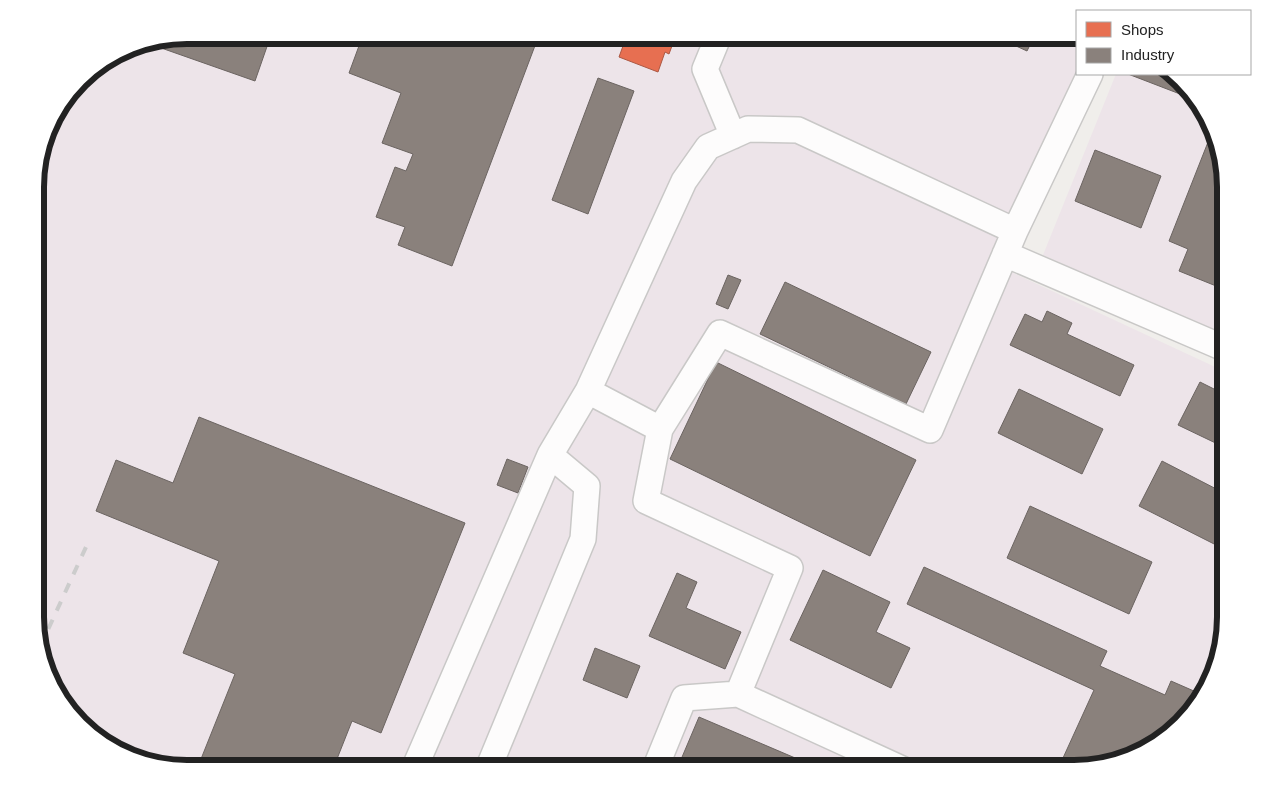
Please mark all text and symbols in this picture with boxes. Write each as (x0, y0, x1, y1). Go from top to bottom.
legend (1076, 10, 1251, 75)
text: Shops (1121, 21, 1164, 38)
text: Industry (1121, 46, 1175, 63)

